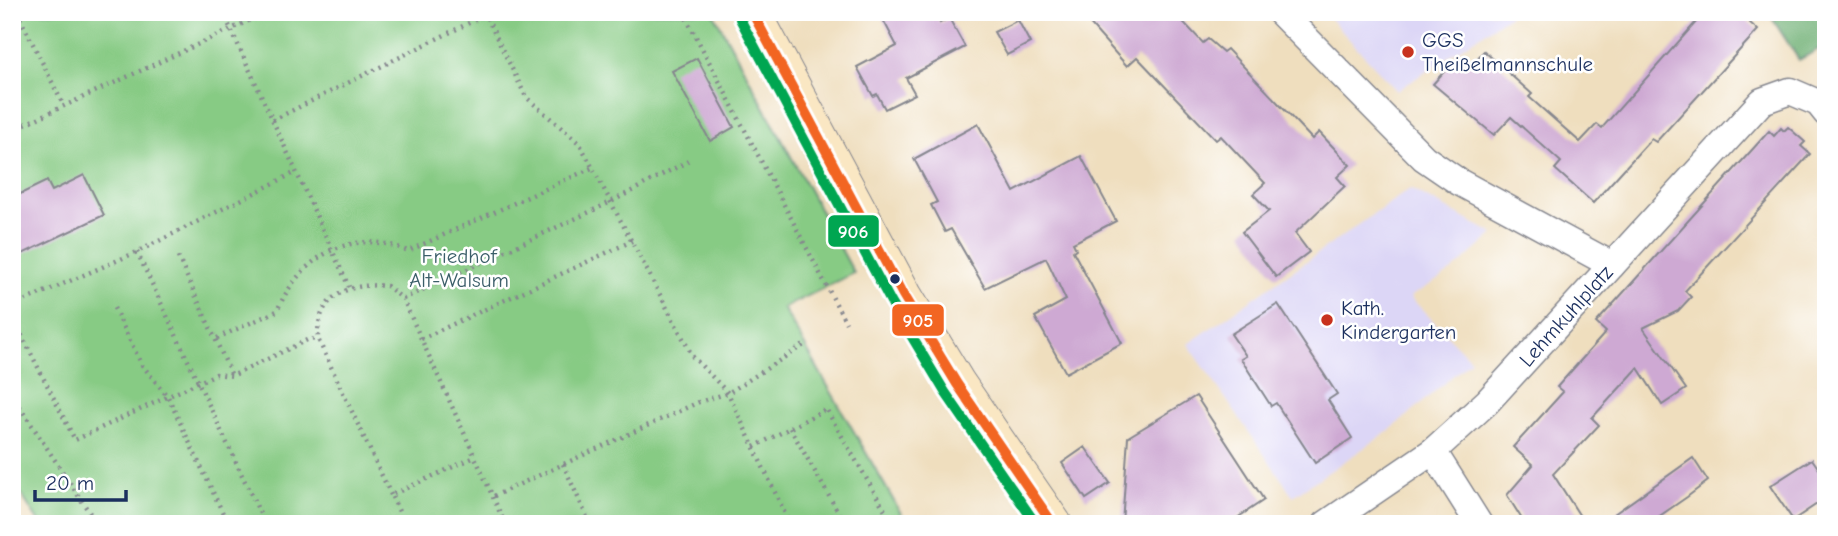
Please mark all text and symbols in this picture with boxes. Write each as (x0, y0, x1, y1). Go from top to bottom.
place label: GGS Theißelmannschule (1422, 28, 1593, 76)
marker: GGS Theißelmannschule (1400, 44, 1416, 60)
line badge: 906 (827, 214, 880, 248)
text: 906 (838, 221, 868, 243)
park label: Friedhof Alt-Walsum (409, 244, 509, 292)
street label: Lehmkuhlplatz (1514, 261, 1618, 371)
unlabelled marker (888, 272, 902, 286)
place label: Kath. Kindergarten (1341, 296, 1456, 344)
line badge: 905 (891, 303, 945, 337)
text: 905 (903, 310, 933, 332)
marker: Kath. Kindergarten (1319, 312, 1335, 328)
scale bar (35, 459, 126, 503)
text: 20 m (46, 471, 94, 495)

